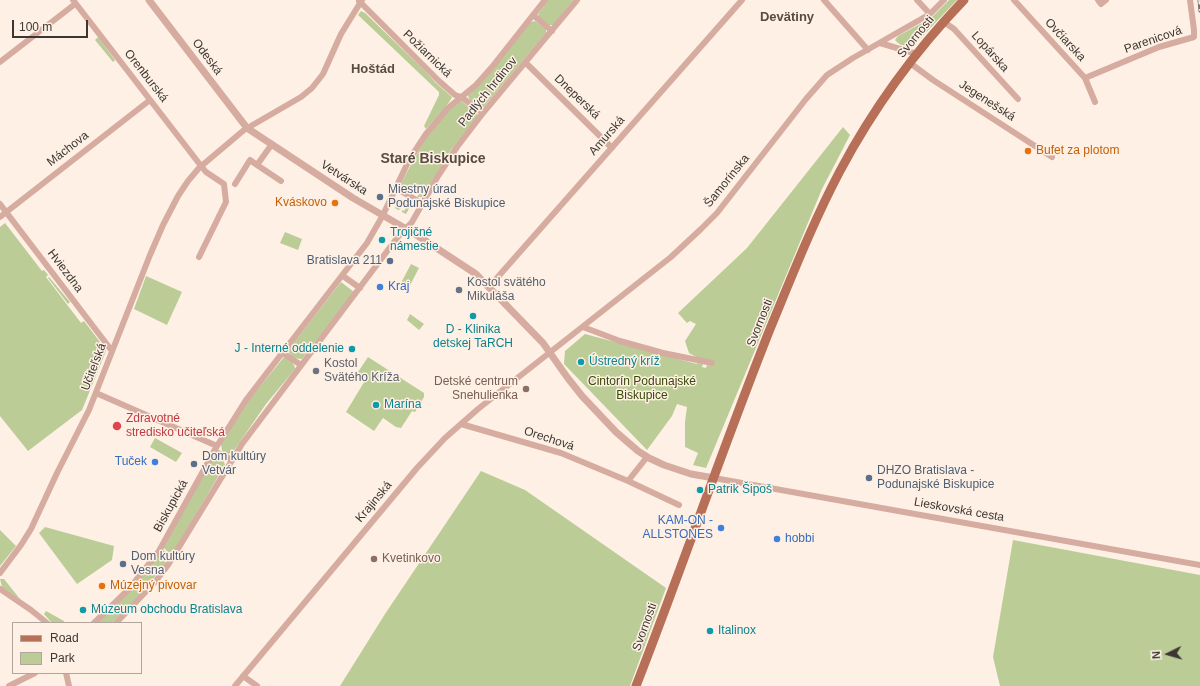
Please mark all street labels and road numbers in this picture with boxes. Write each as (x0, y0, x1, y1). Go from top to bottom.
street label: Svornosti (895, 13, 937, 61)
street label: Ovčiarska (1042, 16, 1088, 64)
street label: Parenicová (1122, 23, 1184, 57)
street label: Požiarnická (400, 27, 454, 81)
street label: Lopárska (968, 29, 1012, 75)
street label: Odeská (189, 36, 225, 78)
street label: Orenburská (121, 47, 171, 105)
street label: Padlých hrdinov (456, 54, 520, 130)
street label: Dneperská (551, 72, 603, 122)
street label: Jegenešská (956, 78, 1018, 124)
street label: Amurská (586, 113, 628, 159)
street label: Máchova (44, 128, 92, 170)
street label: Šamorínska (701, 152, 753, 210)
street label: Vetvárska (318, 158, 370, 198)
street label: Hviezdna (44, 247, 86, 295)
street label: Svornosti (744, 297, 776, 349)
street label: Učiteľská (78, 341, 110, 393)
street label: Orechová (522, 424, 576, 454)
street label: Biskupická (151, 477, 191, 535)
street label: Krajinská (353, 478, 395, 526)
street label: Lieskovská cesta (913, 495, 1005, 525)
street label: Svornosti (630, 601, 660, 653)

